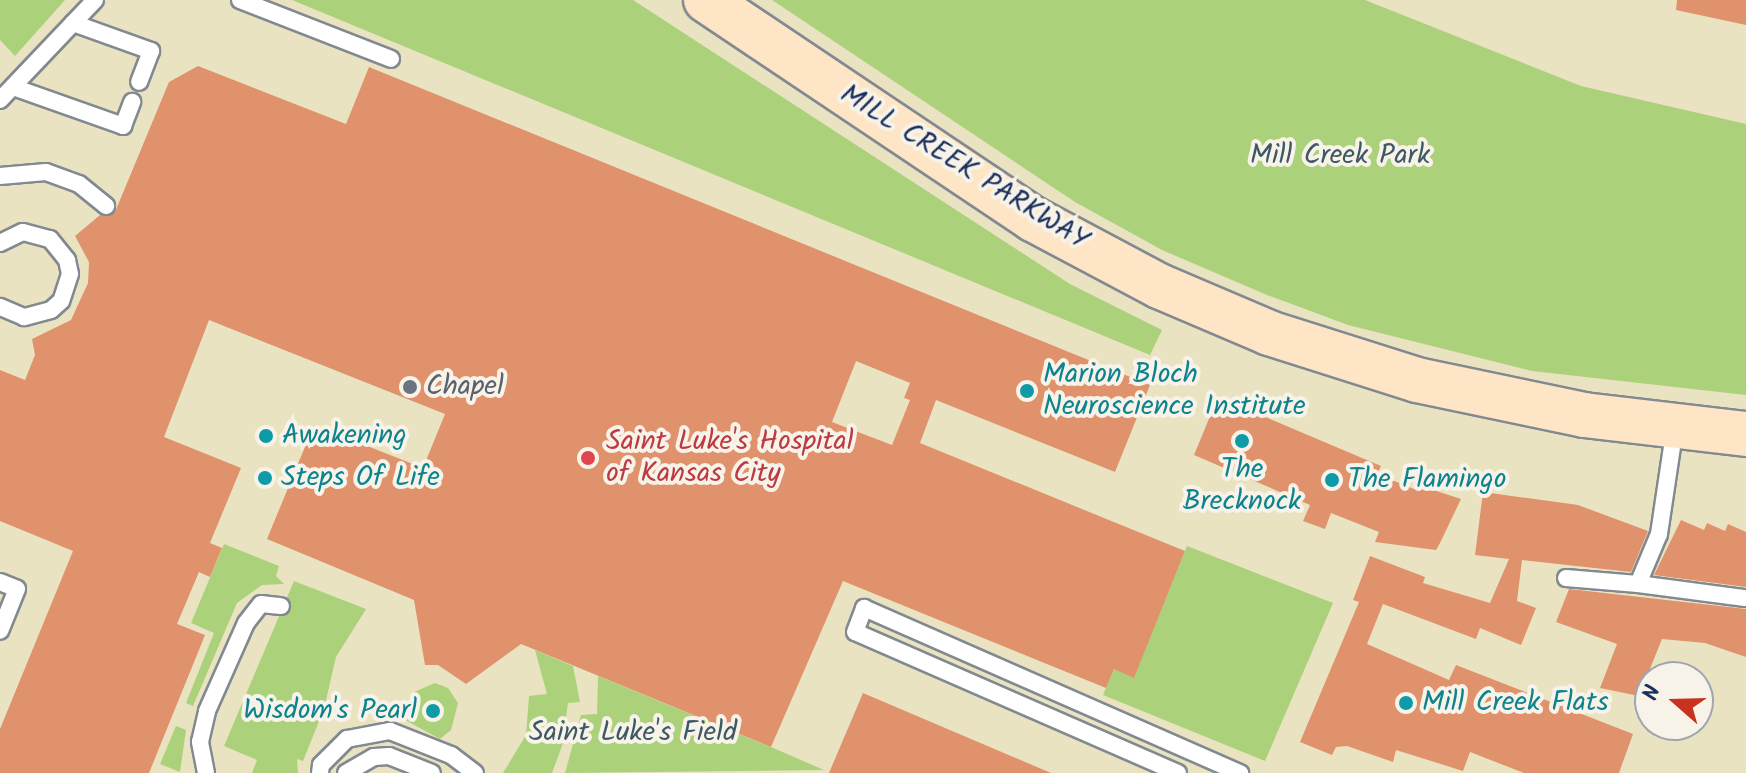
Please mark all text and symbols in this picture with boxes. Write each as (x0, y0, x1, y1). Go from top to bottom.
street label: MILL CREEK PARKWAY (834, 78, 1094, 258)
park label: Mill Creek Park (1250, 139, 1430, 173)
place label: Marion Bloch Neuroscience Institute (1043, 358, 1306, 424)
place label: Chapel (426, 370, 504, 404)
marker: Chapel (401, 378, 419, 396)
marker: Marion Bloch Neuroscience Institute (1018, 382, 1036, 400)
place label: Awakening (282, 419, 407, 453)
place label: Saint Luke's Hospital of Kansas City (606, 425, 854, 491)
marker: Awakening (257, 427, 275, 445)
marker: The Brecknock (1233, 432, 1251, 450)
marker: Saint Luke's Hospital of Kansas City (577, 447, 599, 469)
place label: The Brecknock (1183, 453, 1301, 519)
place label: Steps Of Life (281, 461, 440, 495)
place label: The Flamingo (1348, 463, 1506, 497)
marker: Steps Of Life (256, 469, 274, 487)
marker: The Flamingo (1323, 471, 1341, 489)
north arrow (1634, 661, 1714, 741)
text: N (1634, 681, 1672, 706)
place label: Mill Creek Flats (1422, 686, 1609, 720)
place label: Wisdom's Pearl (243, 694, 417, 728)
marker: Mill Creek Flats (1397, 694, 1415, 712)
marker: Wisdom's Pearl (424, 702, 442, 720)
park label: Saint Luke's Field (529, 716, 737, 750)

